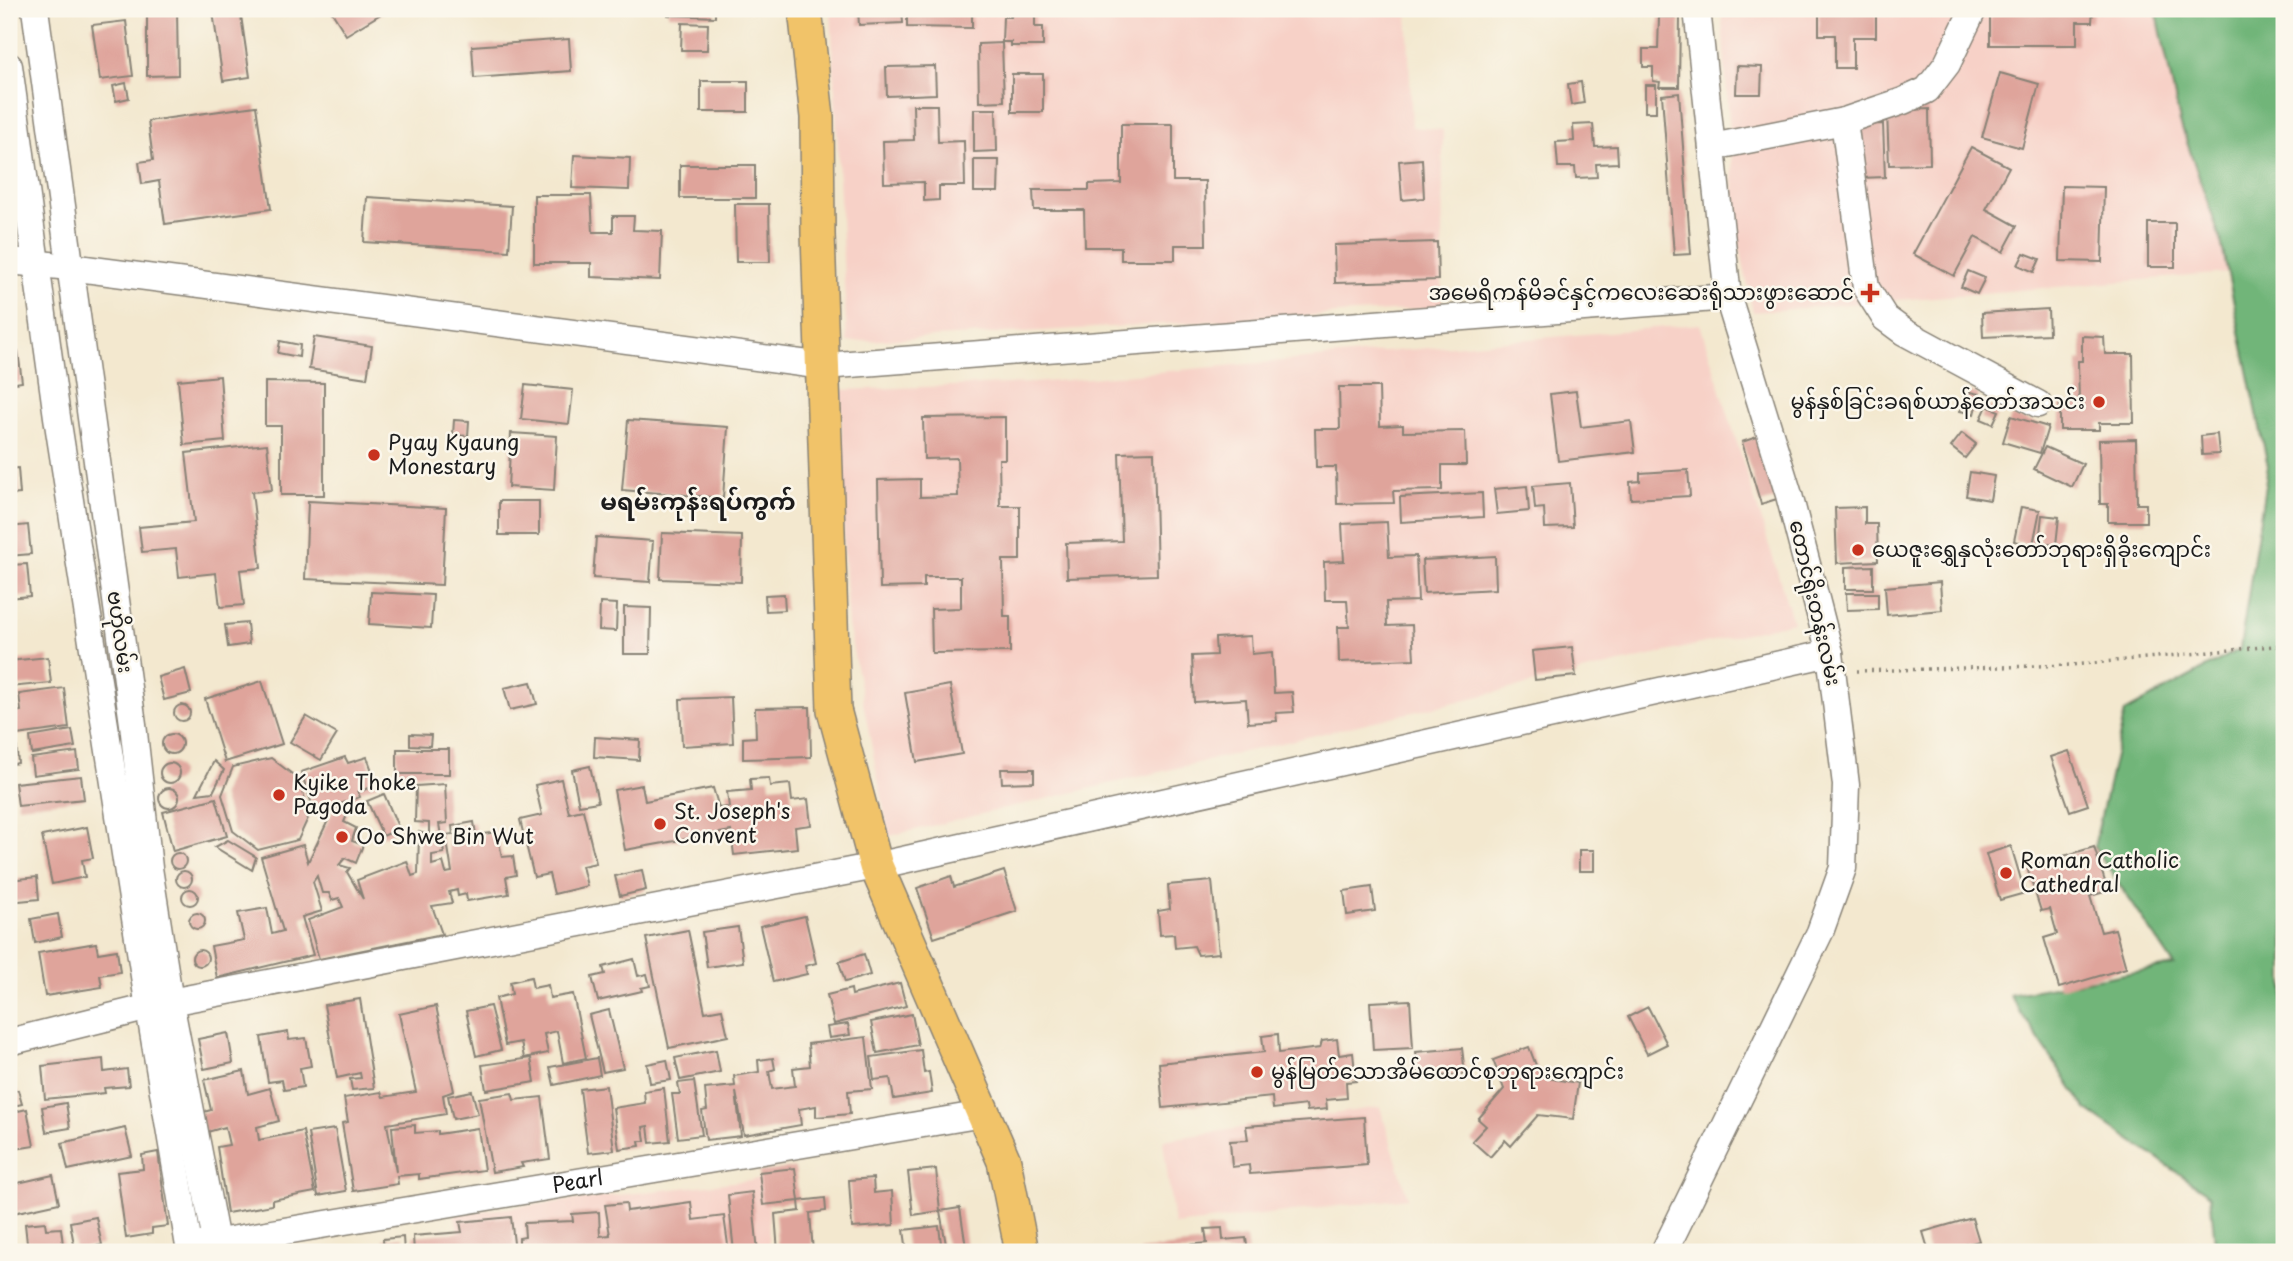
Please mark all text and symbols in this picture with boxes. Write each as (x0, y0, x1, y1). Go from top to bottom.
place label: အမေရိကန်မိခင်နှင့်ကလေးဆေးရုံသားဖွားဆောင် (1428, 275, 1854, 310)
marker: အမေရိကန်မိခင်နှင့်ကလေးဆေးရုံသားဖွားဆောင် (1860, 283, 1880, 303)
place label: မွန်နှစ်ခြင်းခရစ်ယာန်တော်အသင်း (1790, 384, 2085, 419)
marker: မွန်နှစ်ခြင်းခရစ်ယာန်တော်အသင်း (2091, 394, 2107, 410)
place label: Pyay Kyaung Monestary (388, 425, 519, 481)
marker: Pyay Kyaung Monestary (366, 447, 382, 463)
district label: မရမ်းကုန်းရပ်ကွက် (600, 482, 796, 521)
street label: တောင်ရိုးတန်းလမ်း (1779, 516, 1852, 689)
place label: ယေဇူးရွှေနှလုံးတော်ဘုရားရှိခိုးကျောင်း (1872, 532, 2211, 568)
marker: ယေဇူးရွှေနှလုံးတော်ဘုရားရှိခိုးကျောင်း (1850, 542, 1866, 558)
street label: ဗဟိုလမ်း (97, 588, 144, 675)
place label: Kyike Thoke Pagoda (293, 765, 416, 821)
marker: Kyike Thoke Pagoda (271, 787, 287, 803)
place label: St. Joseph's Convent (674, 794, 790, 850)
marker: St. Joseph's Convent (652, 816, 668, 832)
place label: Oo Shwe Bin Wut (356, 819, 534, 851)
marker: Oo Shwe Bin Wut (334, 829, 350, 845)
place label: Roman Catholic Cathedral (2020, 843, 2179, 899)
marker: Roman Catholic Cathedral (1998, 865, 2014, 881)
place label: မွန်မြတ်သောအိမ်ထောင်စုဘုရားကျောင်း (1271, 1054, 1624, 1090)
marker: မွန်မြတ်သောအိမ်ထောင်စုဘုရားကျောင်း (1249, 1064, 1265, 1080)
street label: Pearl (550, 1160, 605, 1200)

